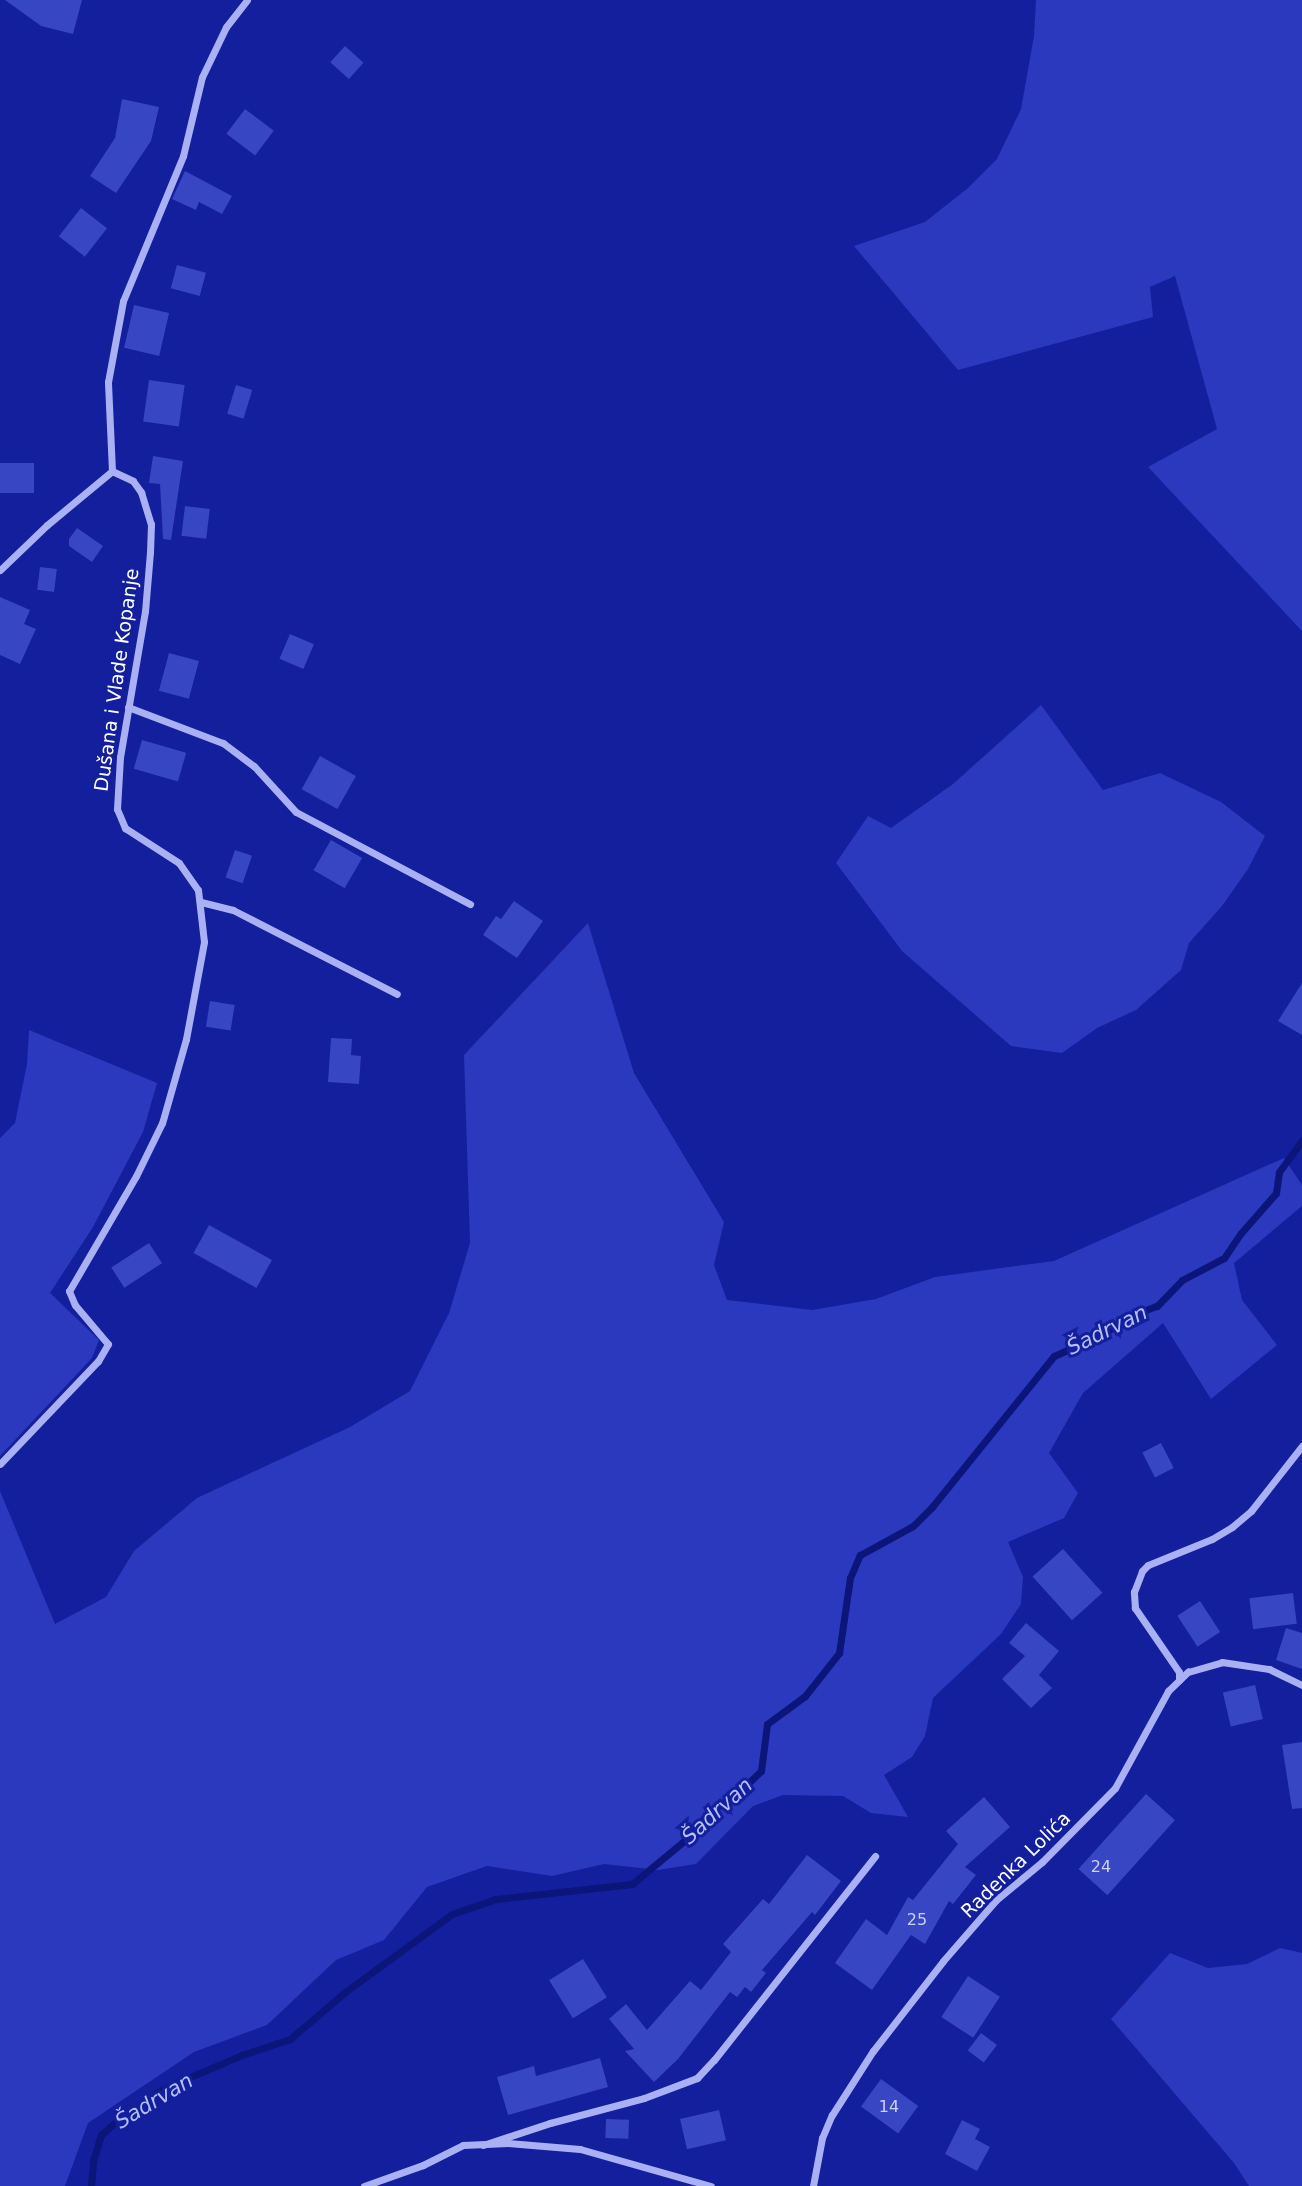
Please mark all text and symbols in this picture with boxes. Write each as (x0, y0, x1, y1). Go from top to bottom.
street label: Dušana i Vlade Kopanje (90, 567, 144, 793)
water label: Šadrvan (1062, 1300, 1152, 1360)
water label: Šadrvan (676, 1773, 758, 1849)
street label: Radenka Lolića (957, 1807, 1075, 1923)
house number: 24 (1091, 1857, 1111, 1877)
house number: 25 (907, 1910, 927, 1930)
water label: Šadrvan (110, 2068, 198, 2134)
house number: 14 (879, 2097, 899, 2117)

